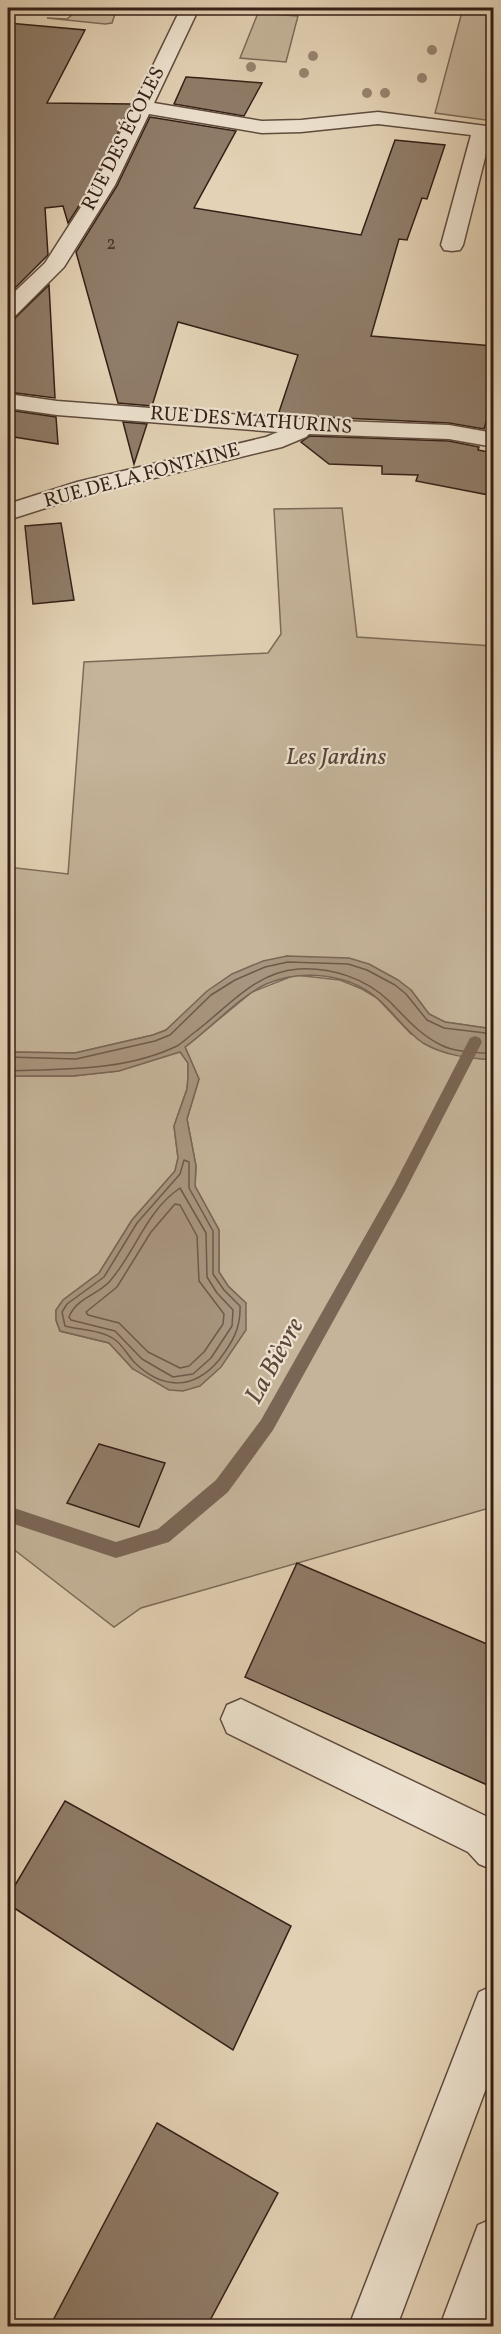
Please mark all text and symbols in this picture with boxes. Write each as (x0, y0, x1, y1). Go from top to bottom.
street label: RUE DES ÉCOLES (76, 62, 172, 216)
house number: 2 (106, 232, 116, 257)
street label: RUE DES MATHURINS (149, 400, 353, 442)
street label: RUE DE LA FONTAINE (41, 436, 243, 516)
park label: Les Jardins (286, 741, 387, 775)
water label: La Bièvre (237, 1311, 314, 1411)

